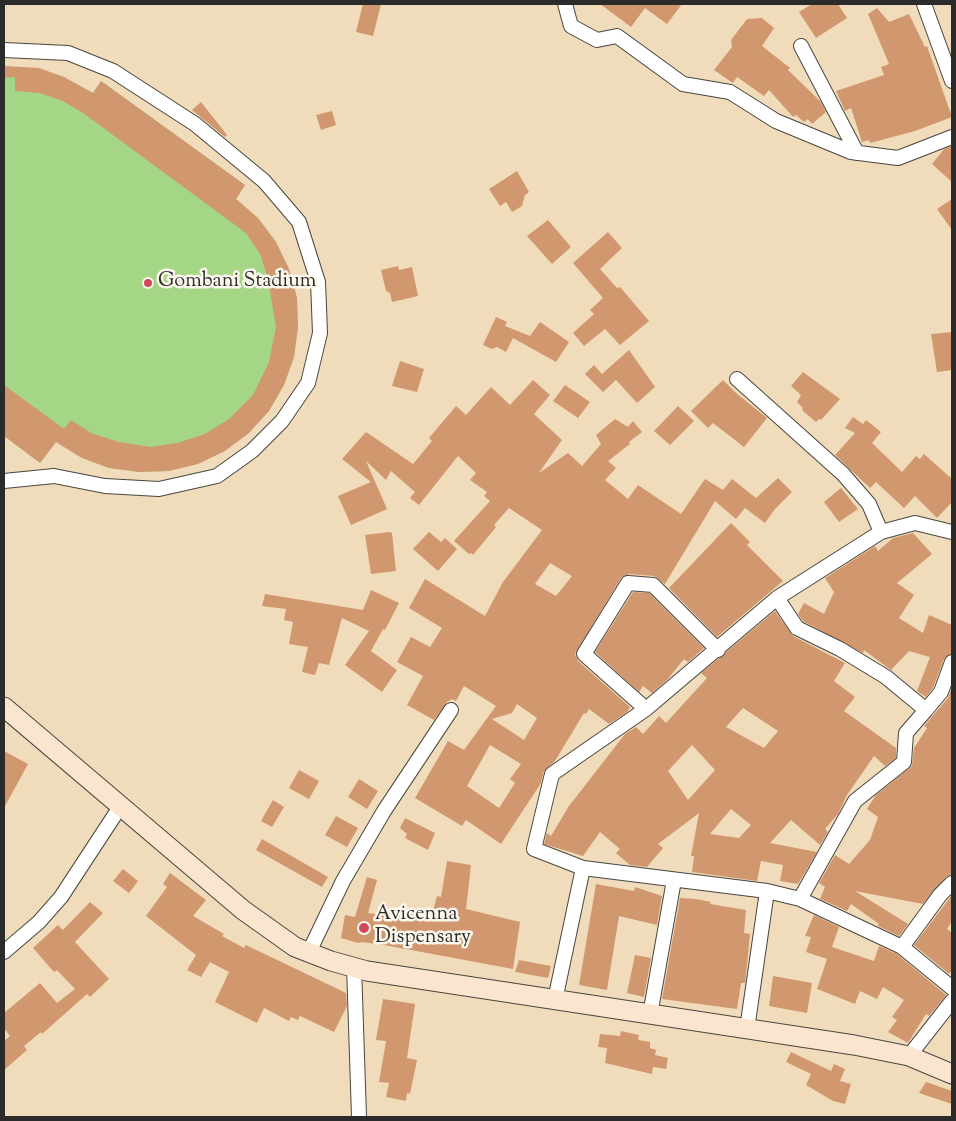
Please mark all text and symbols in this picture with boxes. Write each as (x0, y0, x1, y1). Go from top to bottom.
place label: Gombani Stadium (158, 271, 316, 295)
marker: Gombani Stadium (142, 277, 154, 289)
place label: Avicenna Dispensary (375, 904, 471, 951)
marker: Avicenna Dispensary (357, 921, 371, 935)

